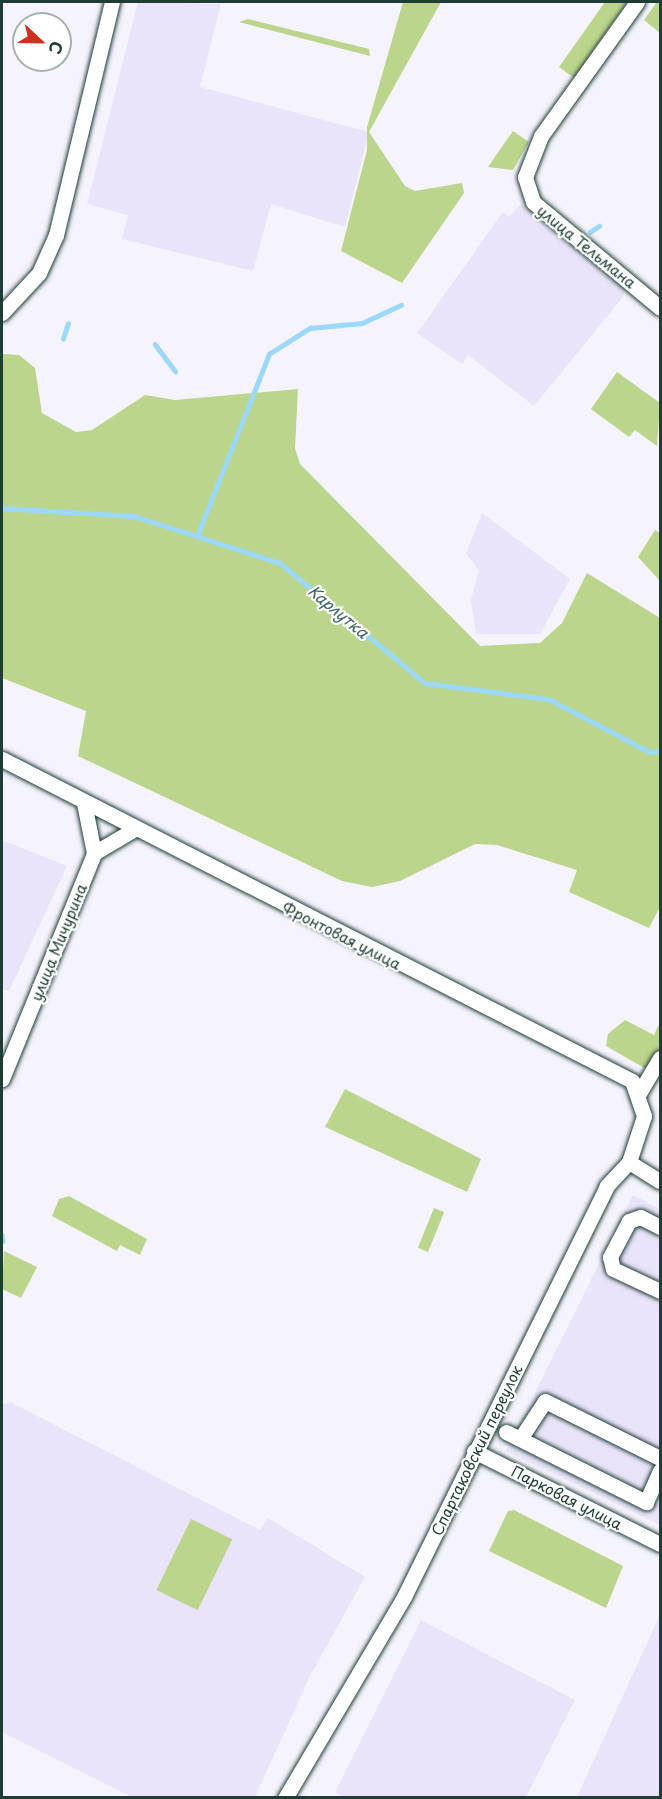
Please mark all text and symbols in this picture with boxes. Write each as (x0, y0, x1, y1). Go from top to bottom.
north arrow (12, 12, 72, 72)
text: С (43, 38, 70, 58)
street label: улица Тельмана (534, 200, 640, 292)
water label: Карлутка (305, 580, 373, 642)
street label: улица Мичурина (26, 880, 90, 1004)
street label: Фронтовая улица (279, 897, 405, 973)
street label: Спартаковский переулок (427, 1362, 525, 1538)
street label: Парковая улица (508, 1461, 626, 1533)

